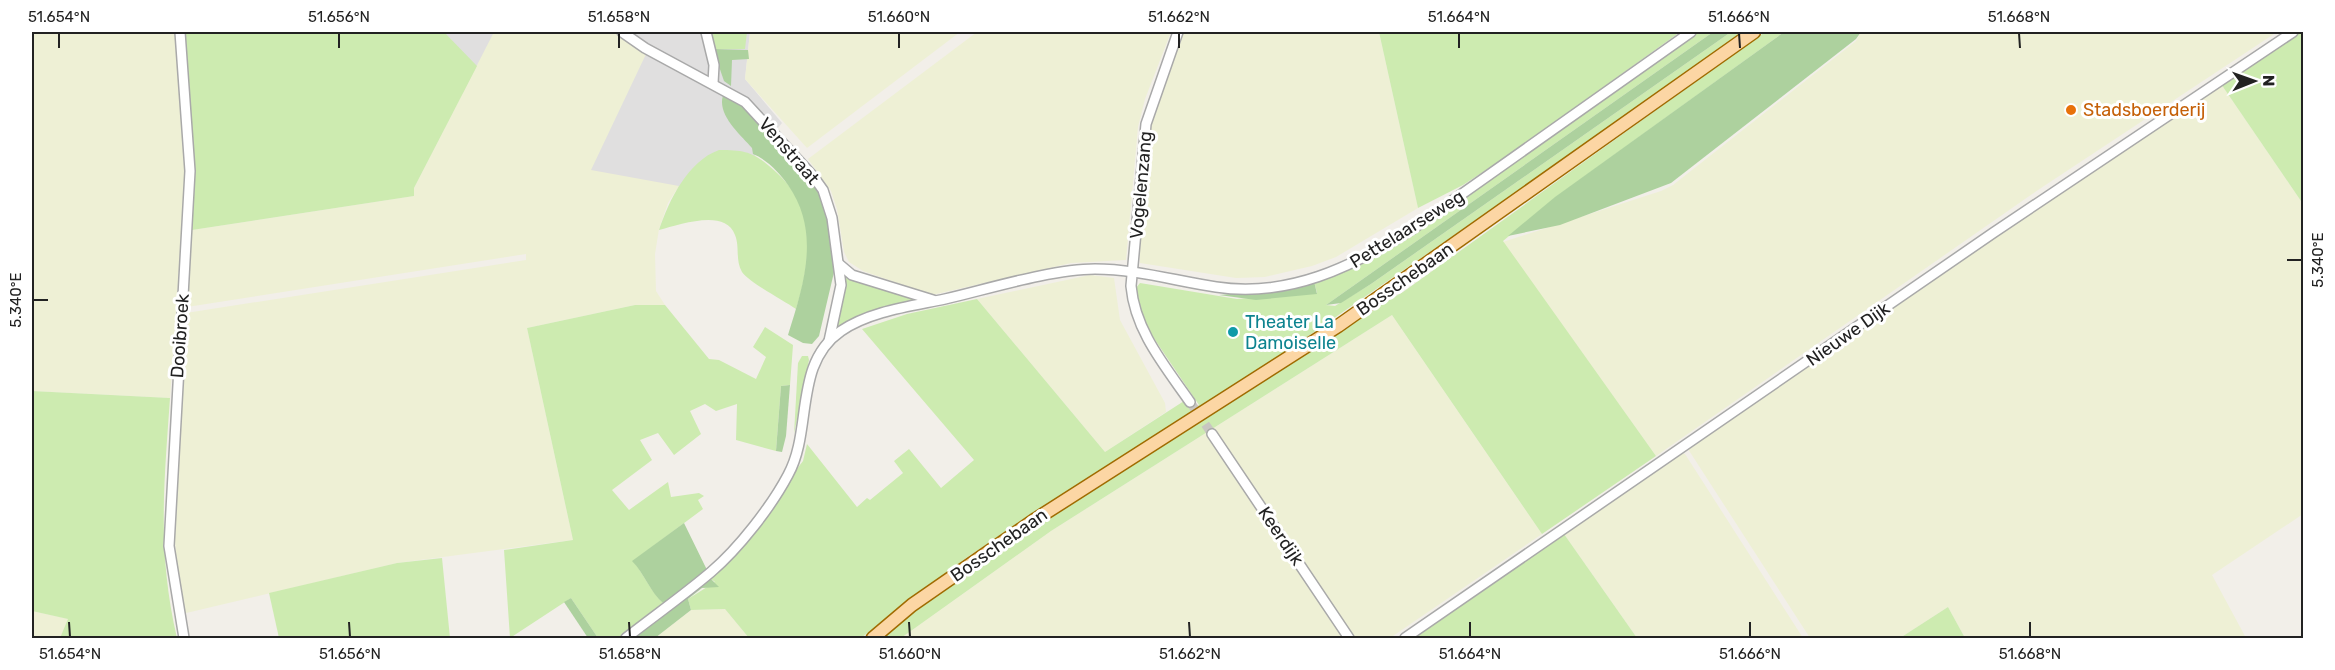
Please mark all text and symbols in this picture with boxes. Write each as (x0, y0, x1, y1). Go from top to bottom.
text: 51.654°N (28, 8, 90, 26)
text: 51.656°N (308, 8, 370, 26)
text: 51.658°N (588, 8, 650, 26)
text: 51.660°N (868, 8, 930, 26)
text: 51.662°N (1148, 8, 1210, 26)
text: 51.664°N (1428, 8, 1490, 26)
text: 51.666°N (1708, 8, 1770, 26)
text: 51.668°N (1988, 8, 2050, 26)
north arrow (2224, 51, 2284, 111)
text: N (2259, 75, 2278, 87)
place label: Stadsboerderij (2083, 99, 2205, 121)
marker: Stadsboerderij (2064, 103, 2078, 117)
street label: Venstraat (754, 113, 824, 189)
street label: Vogelenzang (1125, 130, 1157, 240)
street label: Pettelaarseweg (1346, 185, 1468, 273)
text: 5.340°E (2309, 232, 2327, 288)
street label: Bosschebaan (1352, 238, 1458, 320)
text: 5.340°E (7, 272, 25, 328)
street label: Dooibroek (166, 292, 194, 379)
street label: Nieuwe Dijk (1802, 297, 1895, 371)
place label: Theater La Damoiselle (1245, 311, 1336, 354)
marker: Theater La Damoiselle (1226, 325, 1240, 339)
street label: Keerdijk (1253, 502, 1309, 570)
street label: Bosschebaan (946, 504, 1052, 586)
text: 51.654°N (39, 645, 101, 663)
text: 51.656°N (319, 645, 381, 663)
text: 51.658°N (599, 645, 661, 663)
text: 51.660°N (879, 645, 941, 663)
text: 51.662°N (1159, 645, 1221, 663)
text: 51.664°N (1439, 645, 1501, 663)
text: 51.666°N (1719, 645, 1781, 663)
text: 51.668°N (1999, 645, 2061, 663)

